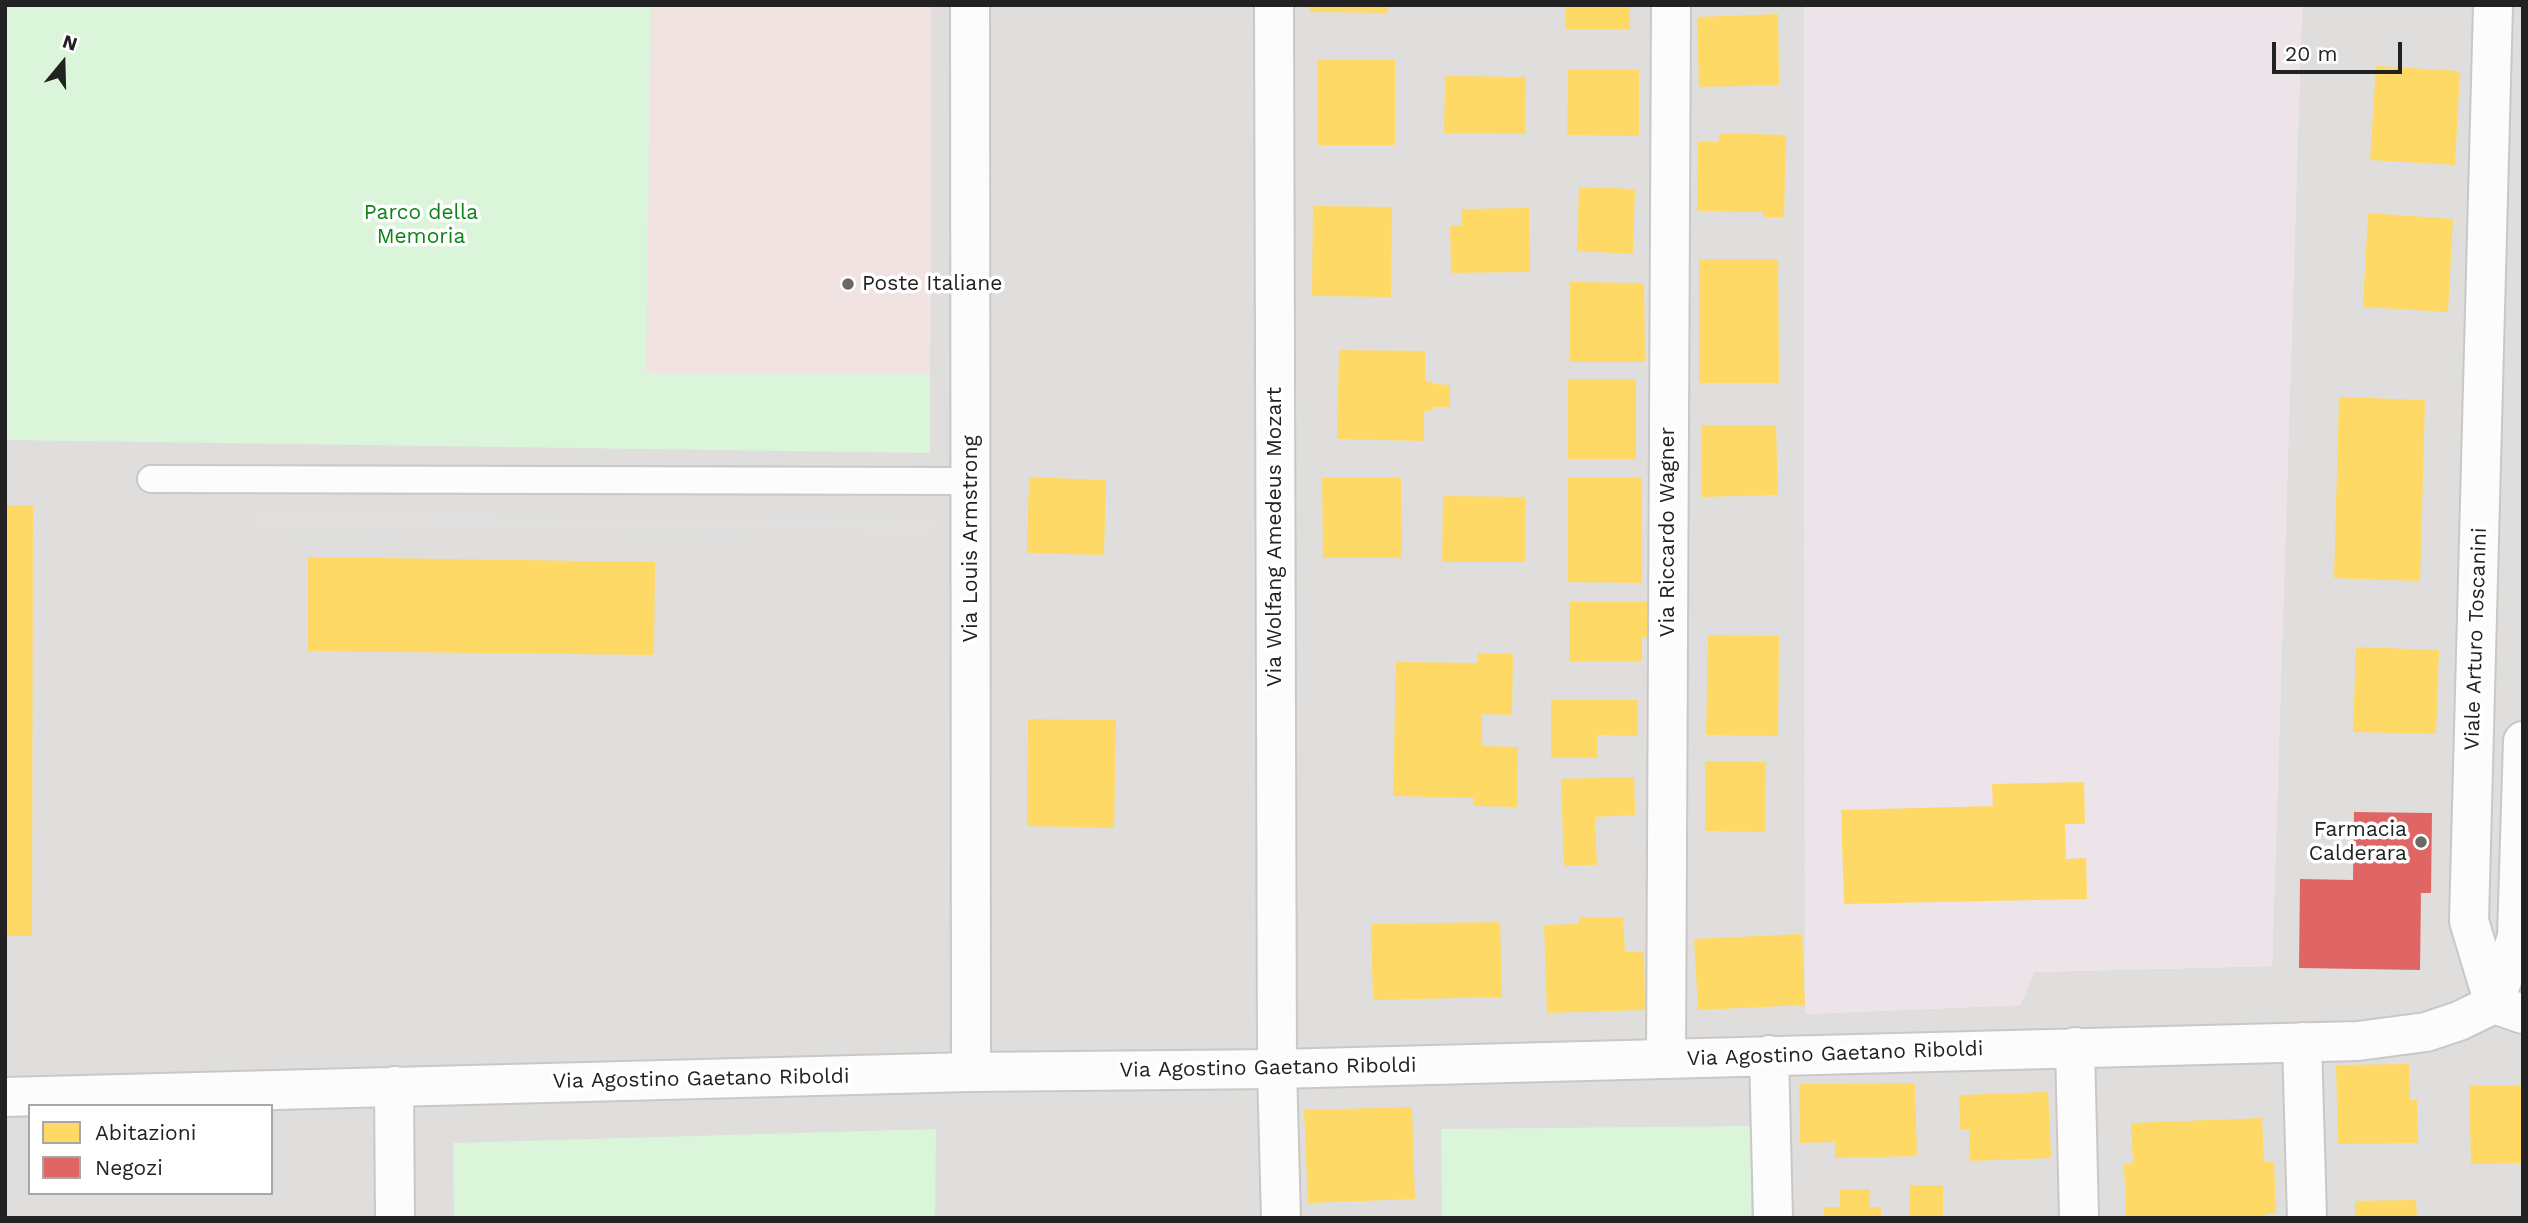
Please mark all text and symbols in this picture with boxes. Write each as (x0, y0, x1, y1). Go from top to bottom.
north arrow (28, 28, 98, 98)
scale bar (2276, 28, 2406, 72)
text: N (60, 30, 80, 56)
text: 20 m (2285, 41, 2337, 66)
park label: Parco della Memoria (364, 200, 478, 250)
place label: Poste Italiane (862, 271, 1002, 297)
marker: Poste Italiane (840, 276, 856, 292)
street label: Via Wolfang Amedeus Mozart (1262, 387, 1288, 687)
street label: Via Riccardo Wagner (1655, 427, 1681, 637)
street label: Via Louis Armstrong (958, 435, 984, 643)
street label: Viale Arturo Toscanini (2460, 527, 2492, 751)
place label: Farmacia Calderara (2309, 817, 2407, 867)
marker: Farmacia Calderara (2413, 834, 2429, 850)
street label: Via Agostino Gaetano Riboldi (1686, 1036, 1984, 1072)
street label: Via Agostino Gaetano Riboldi (1119, 1053, 1417, 1083)
street label: Via Agostino Gaetano Riboldi (552, 1064, 850, 1094)
legend (28, 1104, 273, 1195)
text: Abitazioni (95, 1120, 196, 1145)
text: Negozi (95, 1155, 163, 1180)

